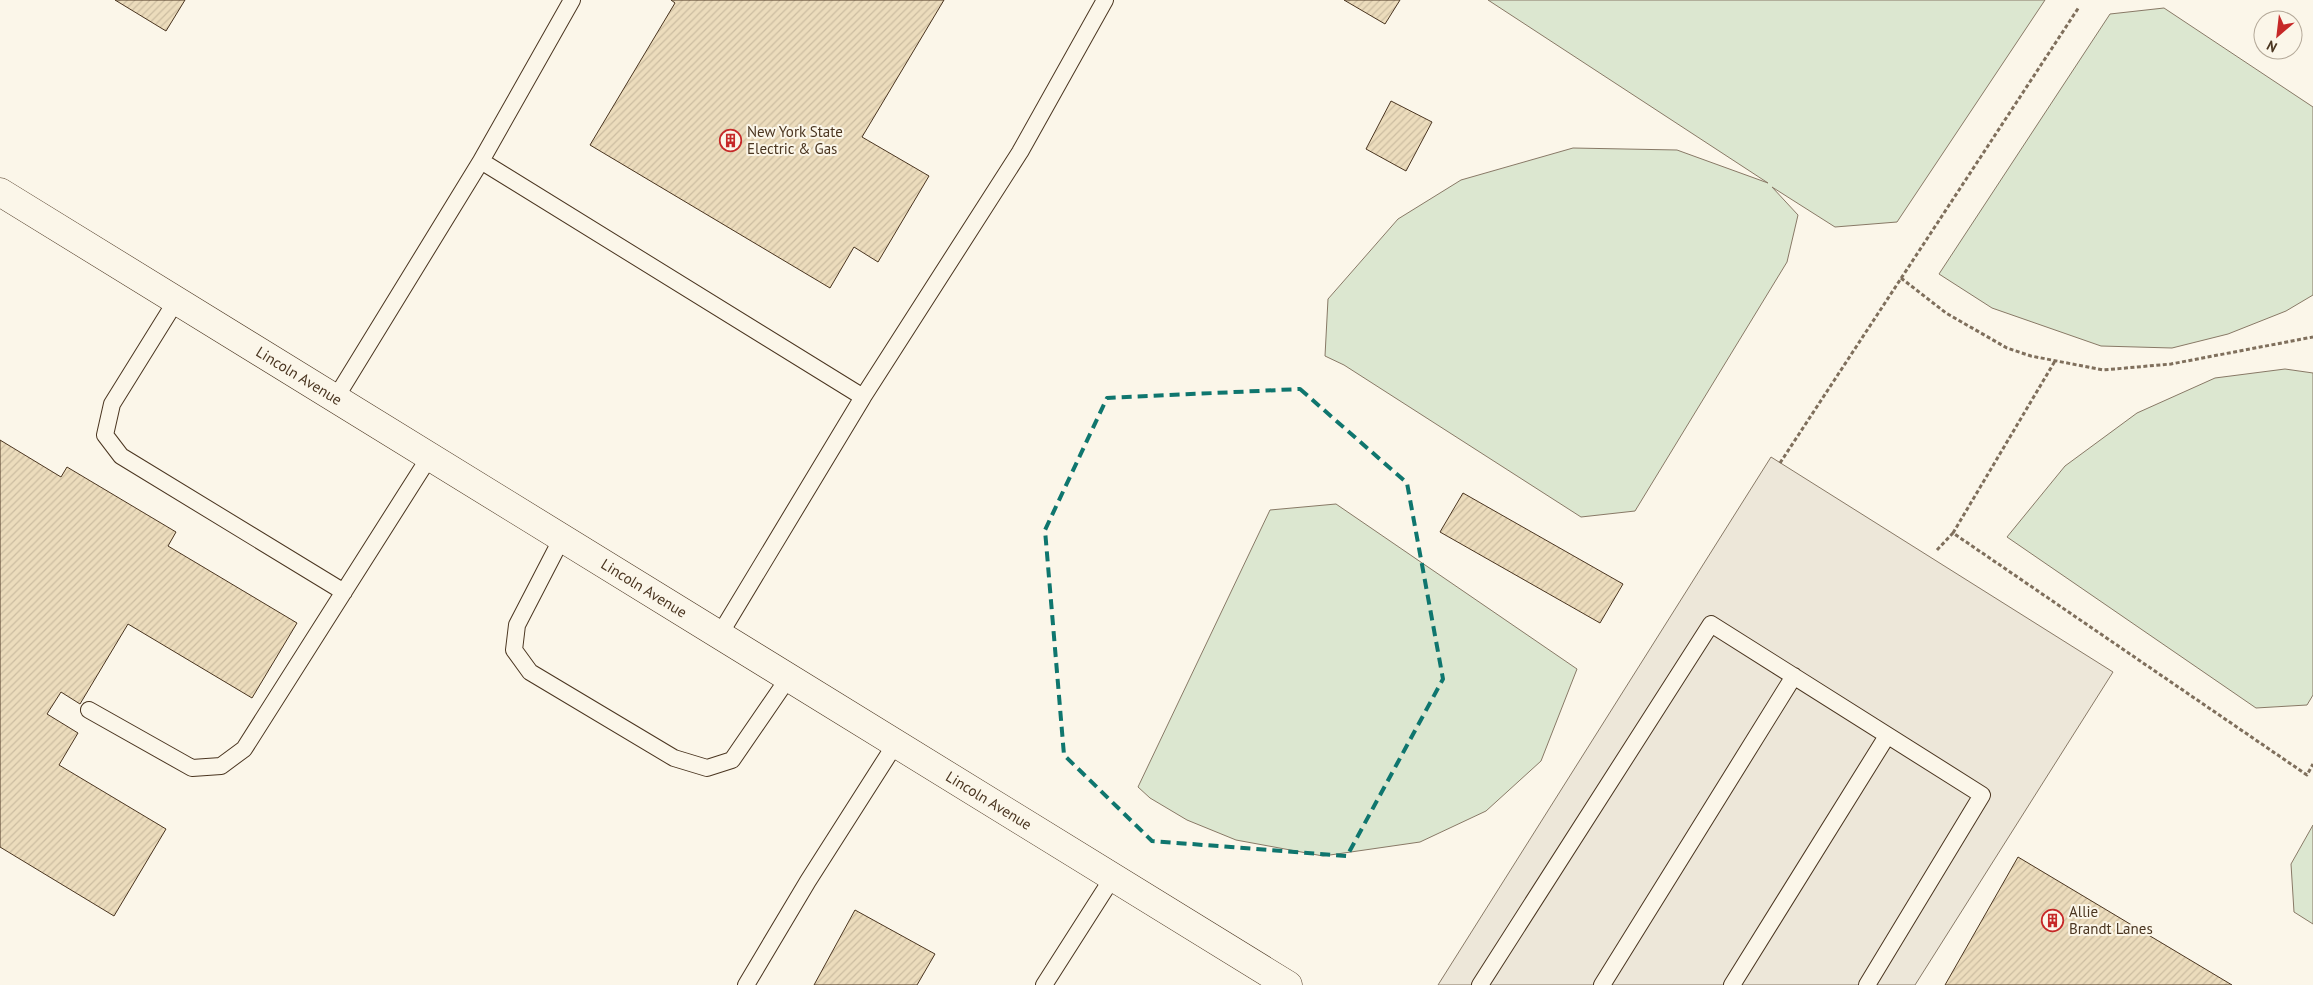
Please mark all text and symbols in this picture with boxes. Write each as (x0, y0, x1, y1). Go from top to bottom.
north arrow (2253, 10, 2303, 60)
text: N (2264, 36, 2280, 57)
place label: New York State Electric & Gas (747, 122, 843, 158)
building icon: New York State Electric & Gas (719, 129, 743, 153)
street label: Lincoln Avenue (253, 342, 346, 409)
street label: Lincoln Avenue (598, 554, 691, 622)
street label: Lincoln Avenue (942, 767, 1035, 834)
place label: Allie Brandt Lanes (2069, 902, 2153, 938)
building icon: Allie Brandt Lanes (2041, 909, 2065, 933)

